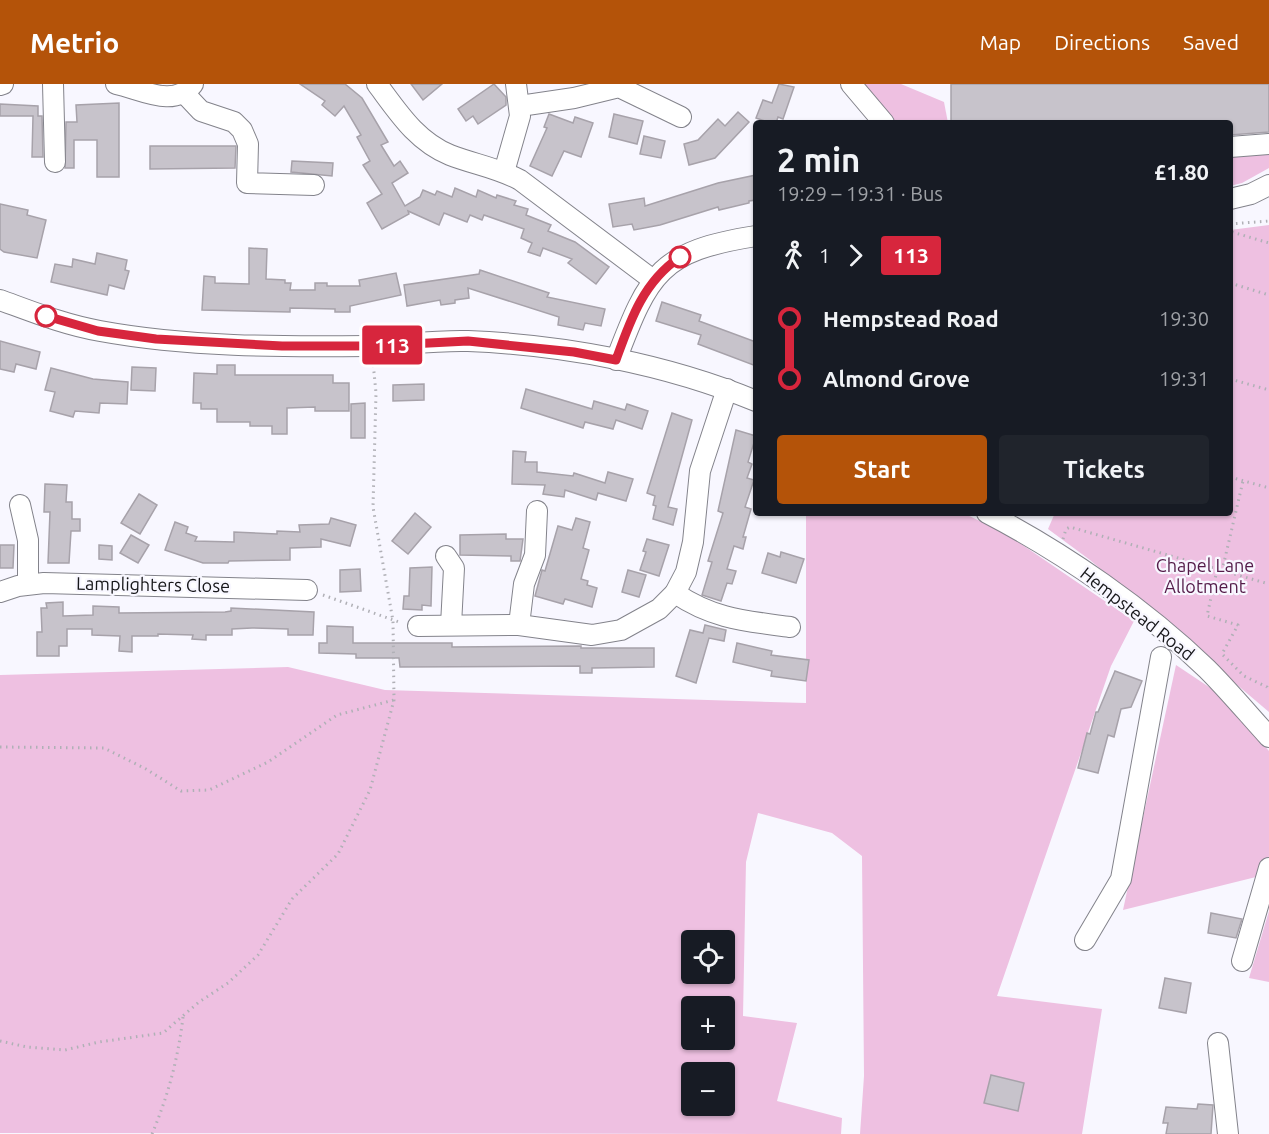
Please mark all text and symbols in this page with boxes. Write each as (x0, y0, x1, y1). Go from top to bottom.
text: Metrio (30, 27, 119, 58)
text: Map (980, 30, 1021, 54)
text: Directions (1054, 30, 1150, 54)
text: Saved (1183, 30, 1239, 54)
text: 2 min (777, 141, 860, 178)
text: £1.80 (1154, 159, 1209, 184)
text: 19:29 – 19:31 · Bus (777, 182, 943, 205)
icon: walk (777, 239, 810, 272)
icon: forward (839, 239, 872, 272)
text: 113 (893, 243, 929, 267)
text: 1 (819, 244, 830, 267)
unlabelled marker (669, 246, 691, 268)
unlabelled marker (35, 305, 57, 327)
text: Hempstead Road (823, 306, 999, 331)
text: 19:30 (1159, 307, 1209, 330)
line badge: 113 (358, 326, 426, 364)
text: 113 (374, 333, 410, 357)
text: Almond Grove (823, 366, 970, 391)
text: 19:31 (1159, 367, 1209, 390)
button: Start (777, 435, 987, 504)
button: Tickets (999, 435, 1209, 504)
park label: Chapel Lane Allotment (1156, 555, 1254, 596)
street label: Hempstead Road (1077, 563, 1198, 664)
street label: Lamplighters Close (76, 573, 230, 595)
map controls (681, 930, 735, 1116)
button: locate (681, 930, 735, 984)
button: + (681, 996, 735, 1050)
button: − (681, 1062, 735, 1116)

